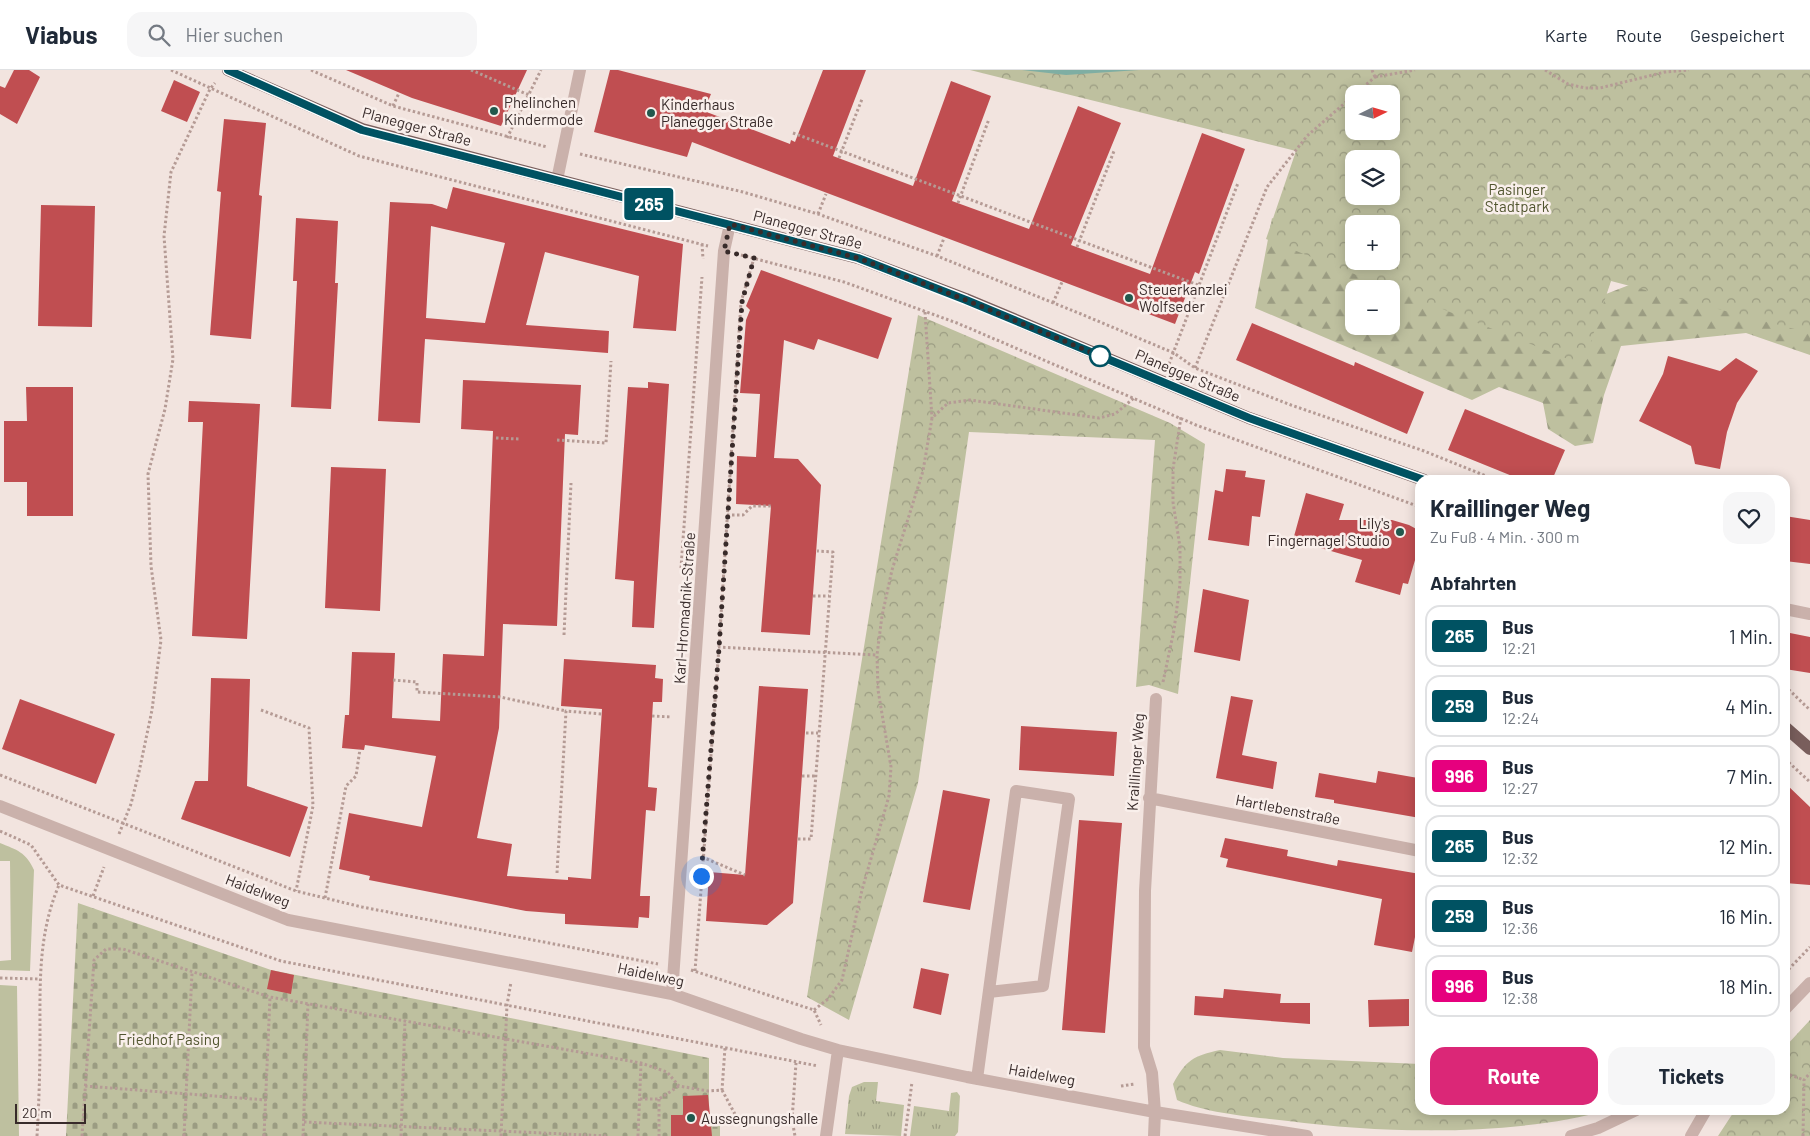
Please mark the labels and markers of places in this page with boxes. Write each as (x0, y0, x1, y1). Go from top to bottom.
place label: Phelinchen Kindermode (504, 93, 583, 128)
place label: Kinderhaus Planegger Straße (661, 95, 773, 130)
marker: Phelinchen Kindermode (488, 105, 500, 117)
marker: Kinderhaus Planegger Straße (645, 107, 657, 119)
place label: Steuerkanzlei Wolfseder (1139, 280, 1228, 315)
marker: Steuerkanzlei Wolfseder (1123, 292, 1135, 304)
unlabelled marker (1089, 345, 1111, 367)
place label: Lily's Fingernagel Studio (1267, 514, 1390, 549)
marker: Lily's Fingernagel Studio (1394, 526, 1406, 538)
place label: Aussegnungshalle (701, 1109, 818, 1127)
marker: Aussegnungshalle (685, 1112, 697, 1124)

